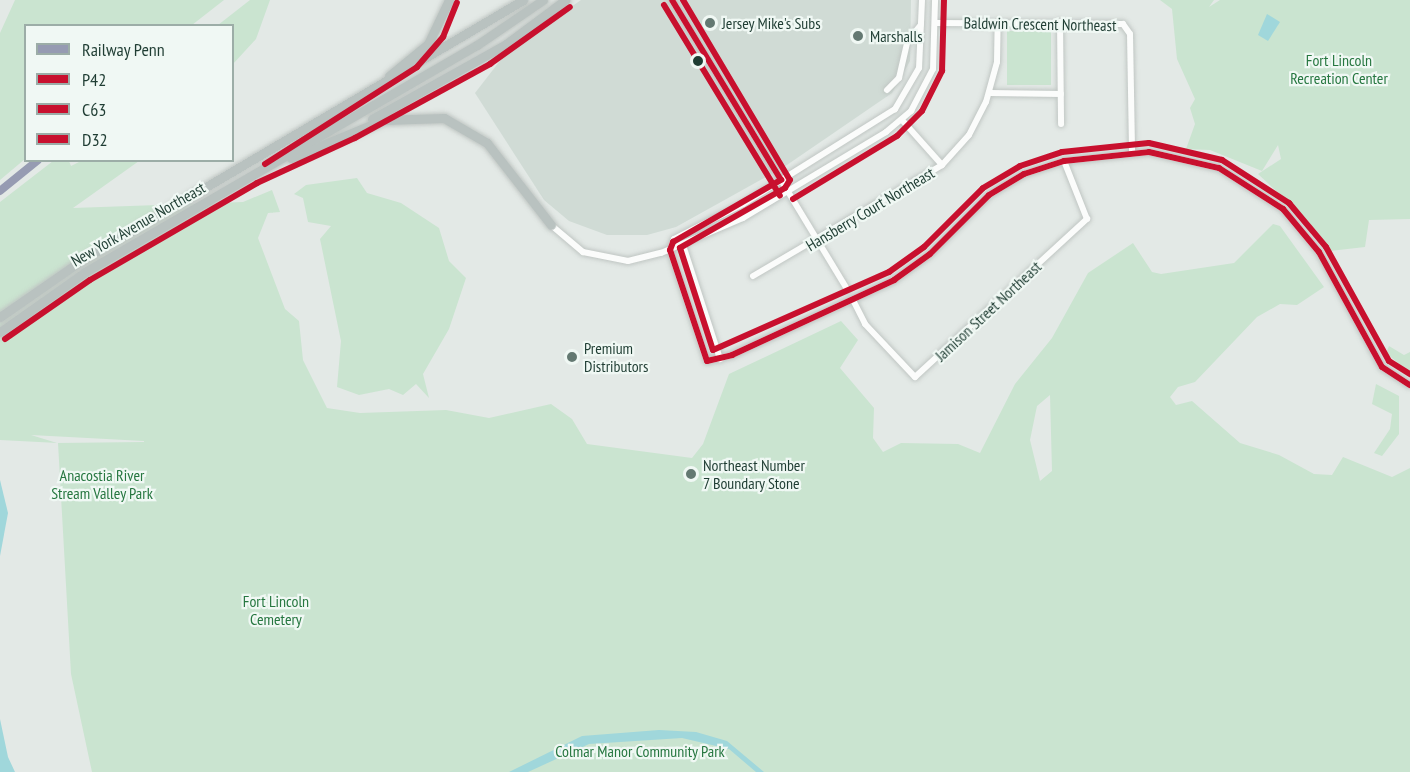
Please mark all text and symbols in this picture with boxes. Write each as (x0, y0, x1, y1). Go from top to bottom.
place label: Jersey Mike's Subs (722, 13, 821, 33)
street label: Baldwin Crescent Northeast (963, 13, 1117, 35)
marker: Jersey Mike's Subs (703, 16, 717, 30)
legend (24, 24, 234, 162)
place label: Marshalls (870, 26, 923, 46)
marker: Marshalls (851, 29, 865, 43)
text: Railway Penn (82, 38, 165, 61)
park label: Fort Lincoln Recreation Center (1290, 50, 1388, 88)
unlabelled marker (692, 55, 704, 67)
text: P42 (82, 68, 106, 91)
text: C63 (82, 98, 106, 121)
text: D32 (82, 128, 108, 151)
street label: Hansberry Court Northeast (802, 163, 938, 255)
street label: New York Avenue Northeast (67, 177, 209, 271)
street label: Jamison Street Northeast (931, 257, 1045, 365)
place label: Premium Distributors (584, 338, 648, 376)
marker: Premium Distributors (565, 350, 579, 364)
place label: Northeast Number 7 Boundary Stone (703, 455, 805, 493)
park label: Anacostia River Stream Valley Park (51, 465, 153, 503)
marker: Northeast Number 7 Boundary Stone (684, 467, 698, 481)
park label: Fort Lincoln Cemetery (243, 591, 309, 629)
park label: Colmar Manor Community Park (555, 741, 725, 761)

